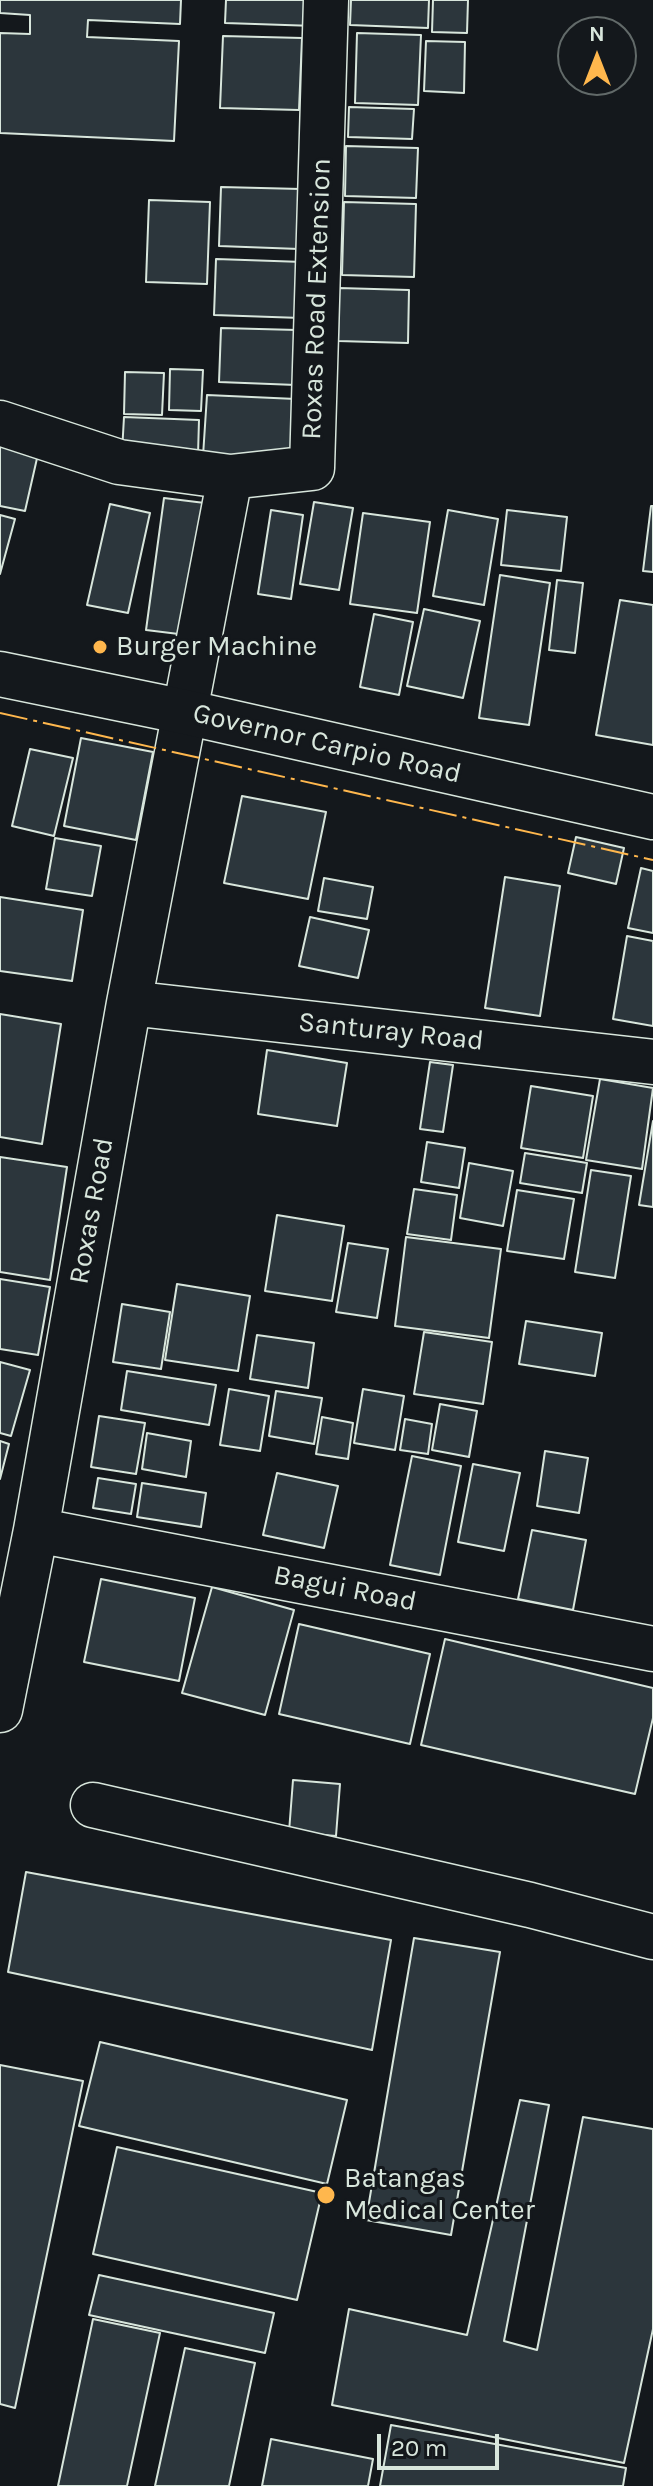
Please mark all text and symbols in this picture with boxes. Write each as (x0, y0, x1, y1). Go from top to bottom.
north arrow (557, 16, 637, 96)
text: N (589, 21, 605, 47)
street label: Roxas Road Extension (295, 158, 339, 440)
place label: Burger Machine (116, 630, 317, 664)
marker: Burger Machine (91, 638, 109, 656)
street label: Governor Carpio Road (189, 697, 465, 791)
street label: Santuray Road (297, 1006, 485, 1058)
street label: Roxas Road (63, 1135, 121, 1287)
street label: Bagui Road (271, 1559, 419, 1619)
place label: Batangas Medical Center (344, 2162, 535, 2228)
marker: Batangas Medical Center (315, 2184, 337, 2206)
scale bar (381, 2418, 503, 2468)
text: 20 m (391, 2434, 447, 2462)

